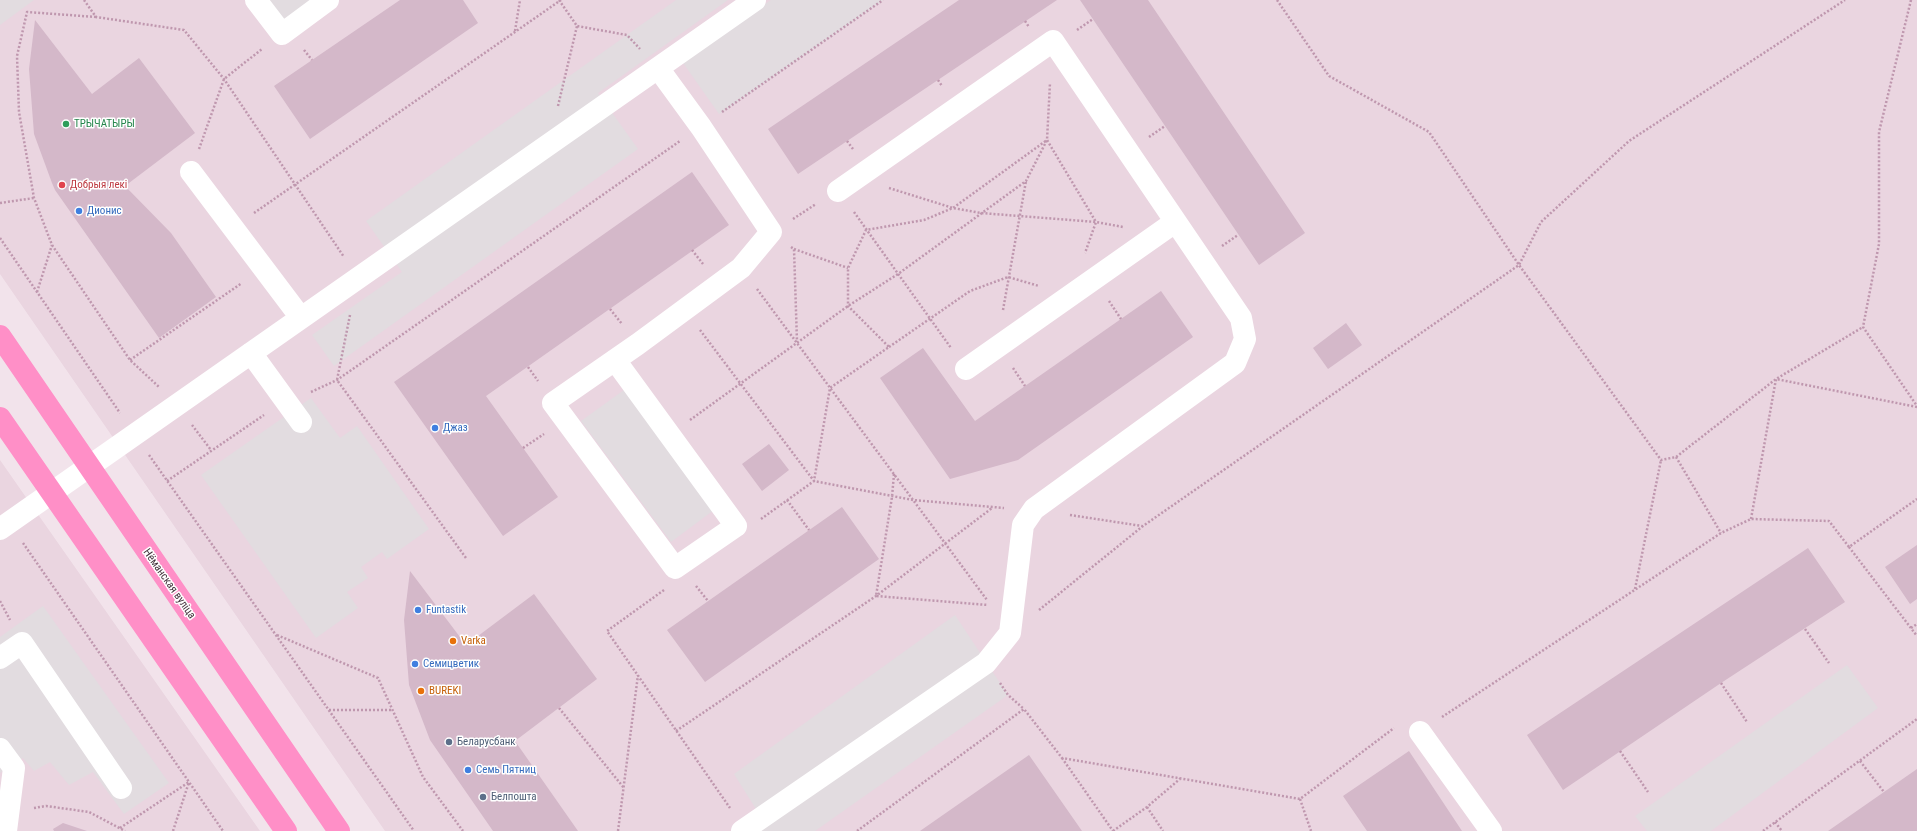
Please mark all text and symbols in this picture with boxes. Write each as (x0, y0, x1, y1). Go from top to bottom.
place label: ТРЫЧАТЫРЫ (74, 117, 135, 131)
marker: ТРЫЧАТЫРЫ (61, 119, 71, 129)
place label: Добрыя лекі (70, 178, 127, 192)
marker: Добрыя лекі (57, 180, 67, 190)
place label: Дионис (87, 204, 122, 218)
marker: Дионис (74, 206, 84, 216)
place label: Джаз (443, 421, 468, 435)
marker: Джаз (430, 423, 440, 433)
street label: Нёманская вуліца (140, 546, 198, 622)
place label: Funtastik (426, 603, 466, 617)
marker: Funtastik (413, 605, 423, 615)
place label: Varka (461, 634, 486, 648)
marker: Varka (448, 636, 458, 646)
place label: Семицветик (423, 657, 479, 671)
marker: Семицветик (410, 659, 420, 669)
place label: BUREKI (429, 684, 461, 698)
marker: BUREKI (416, 686, 426, 696)
place label: Беларусбанк (457, 735, 516, 749)
marker: Беларусбанк (444, 737, 454, 747)
place label: Семь Пятниц (476, 763, 536, 777)
marker: Семь Пятниц (463, 765, 473, 775)
place label: Белпошта (491, 790, 537, 804)
marker: Белпошта (478, 792, 488, 802)

